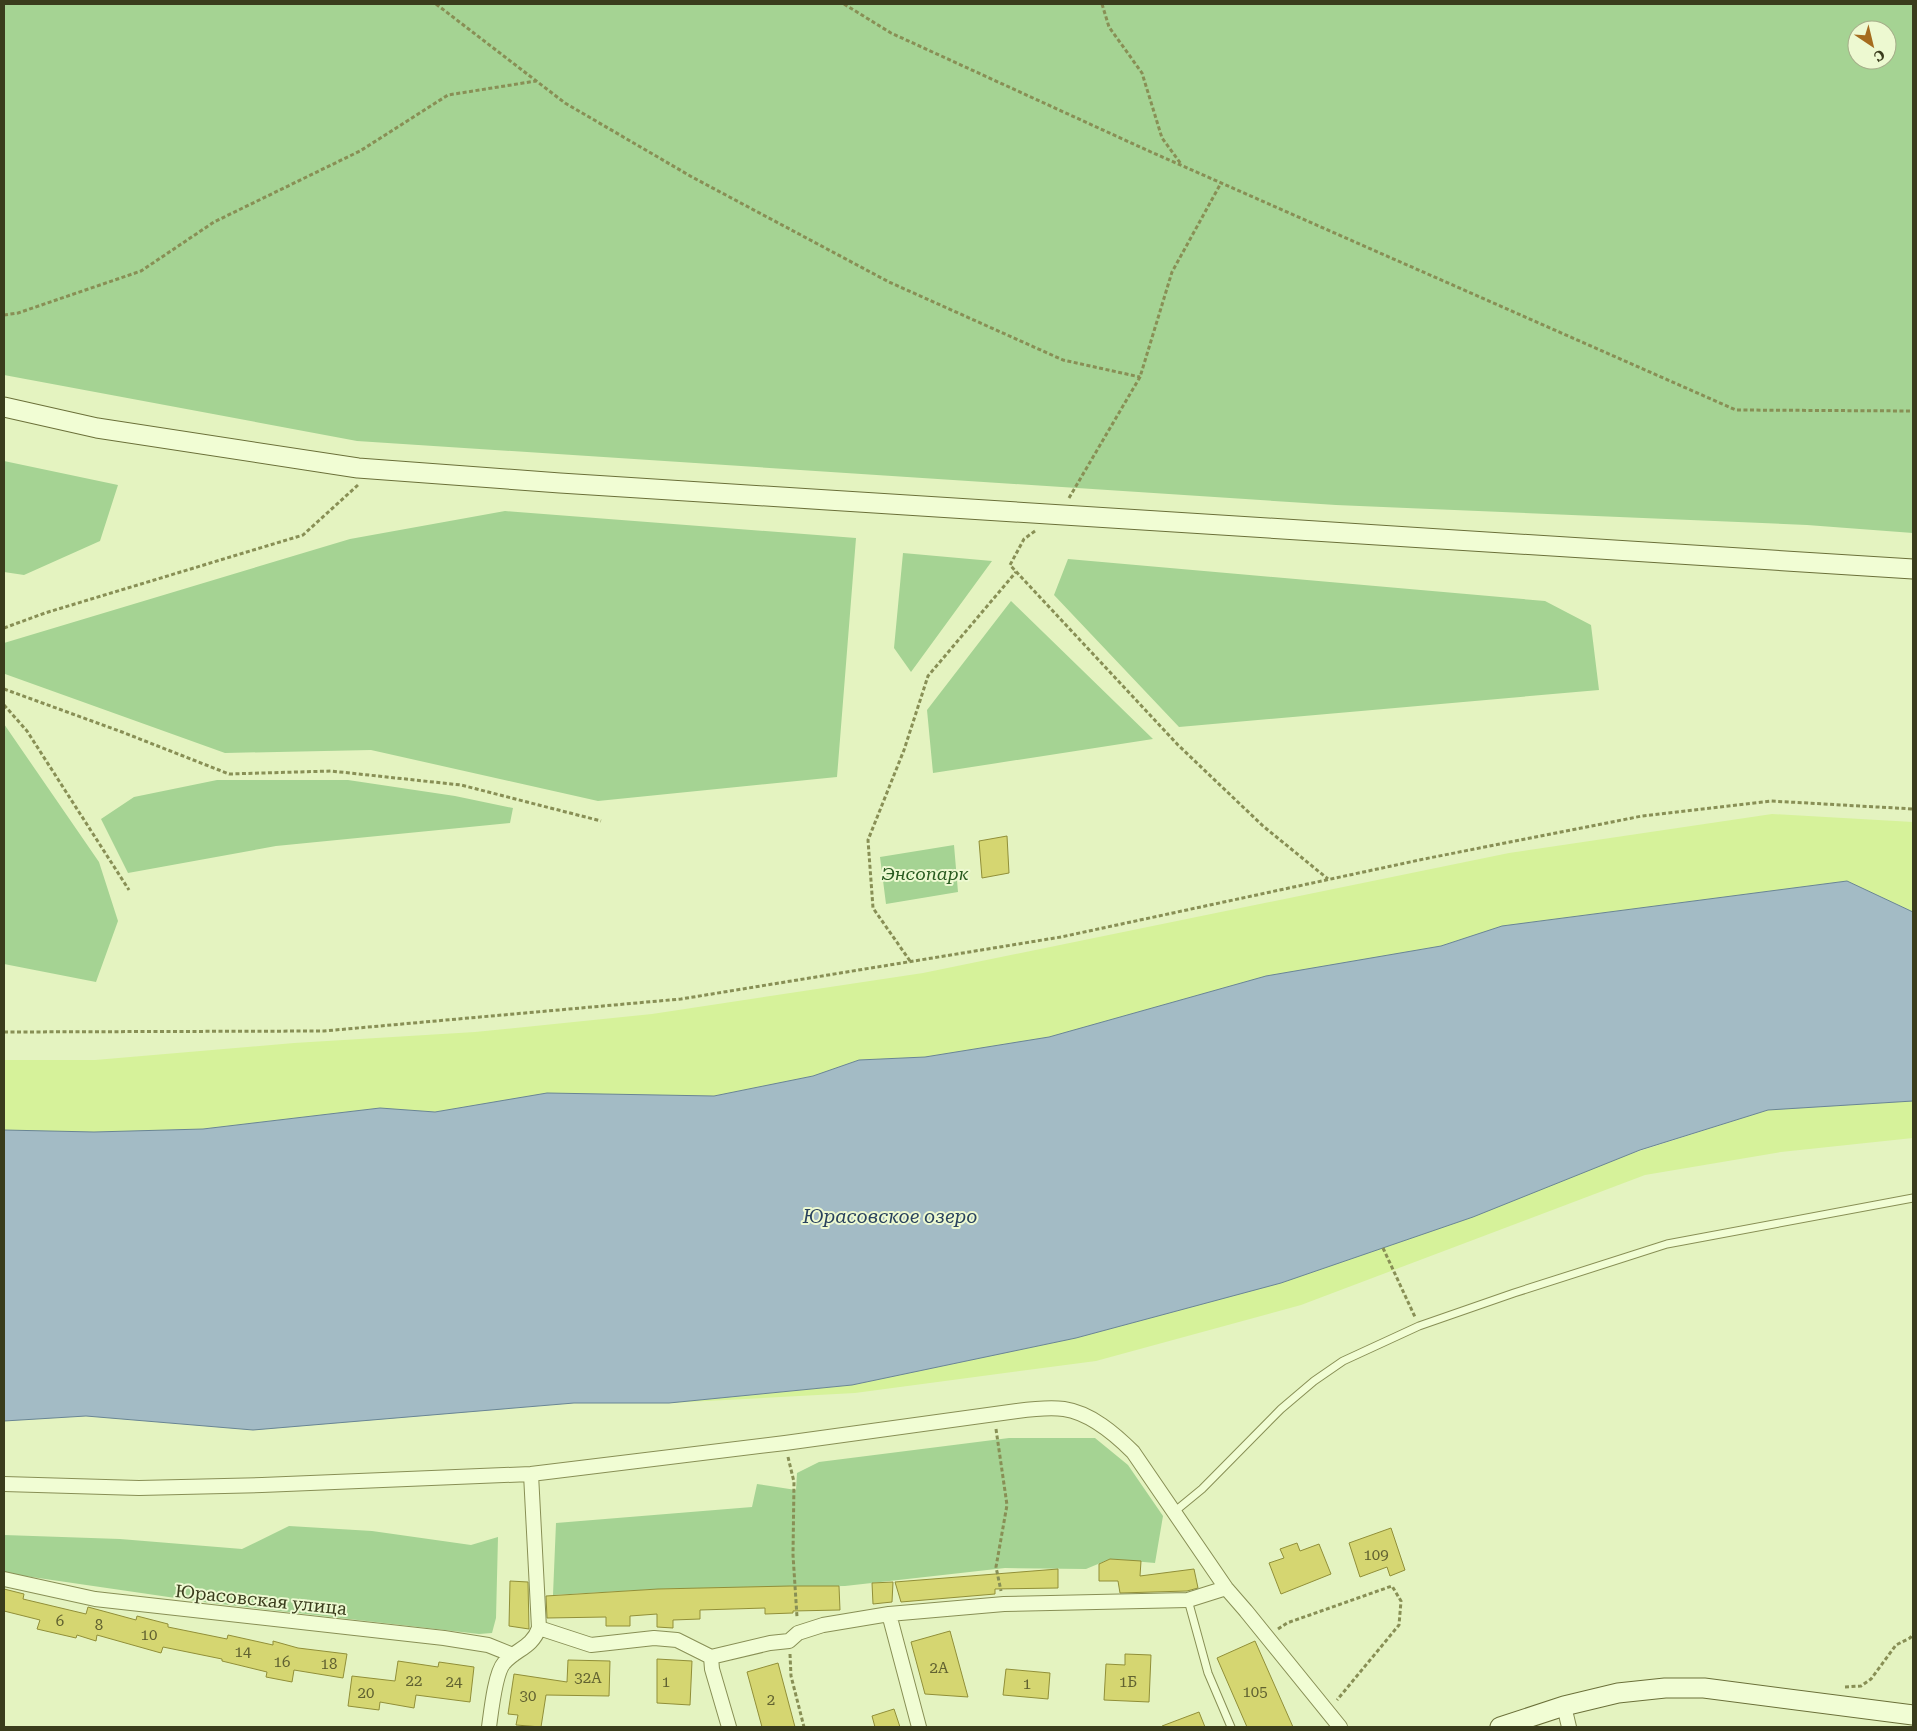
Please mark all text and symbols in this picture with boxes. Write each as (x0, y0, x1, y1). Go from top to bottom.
north arrow (1847, 20, 1897, 70)
text: С (1871, 46, 1888, 65)
park label: Энсопарк (881, 863, 969, 884)
water label: Юрасовское озеро (802, 1205, 977, 1228)
house number: 109 (1363, 1546, 1389, 1564)
street label: Юрасовская улица (174, 1580, 348, 1619)
house number: 6 (56, 1612, 64, 1630)
house number: 8 (95, 1616, 103, 1634)
house number: 10 (141, 1626, 157, 1644)
house number: 14 (235, 1643, 252, 1661)
house number: 16 (274, 1653, 290, 1671)
house number: 18 (321, 1655, 337, 1673)
house number: 2А (930, 1659, 949, 1677)
house number: 32А (574, 1669, 602, 1687)
house number: 22 (406, 1672, 422, 1690)
house number: 24 (446, 1673, 463, 1691)
house number: 1 (662, 1673, 670, 1691)
house number: 1Б (1119, 1673, 1137, 1691)
house number: 1 (1023, 1675, 1031, 1693)
house number: 105 (1242, 1683, 1268, 1701)
house number: 20 (358, 1684, 374, 1702)
house number: 30 (520, 1687, 536, 1705)
house number: 2 (767, 1691, 775, 1709)

